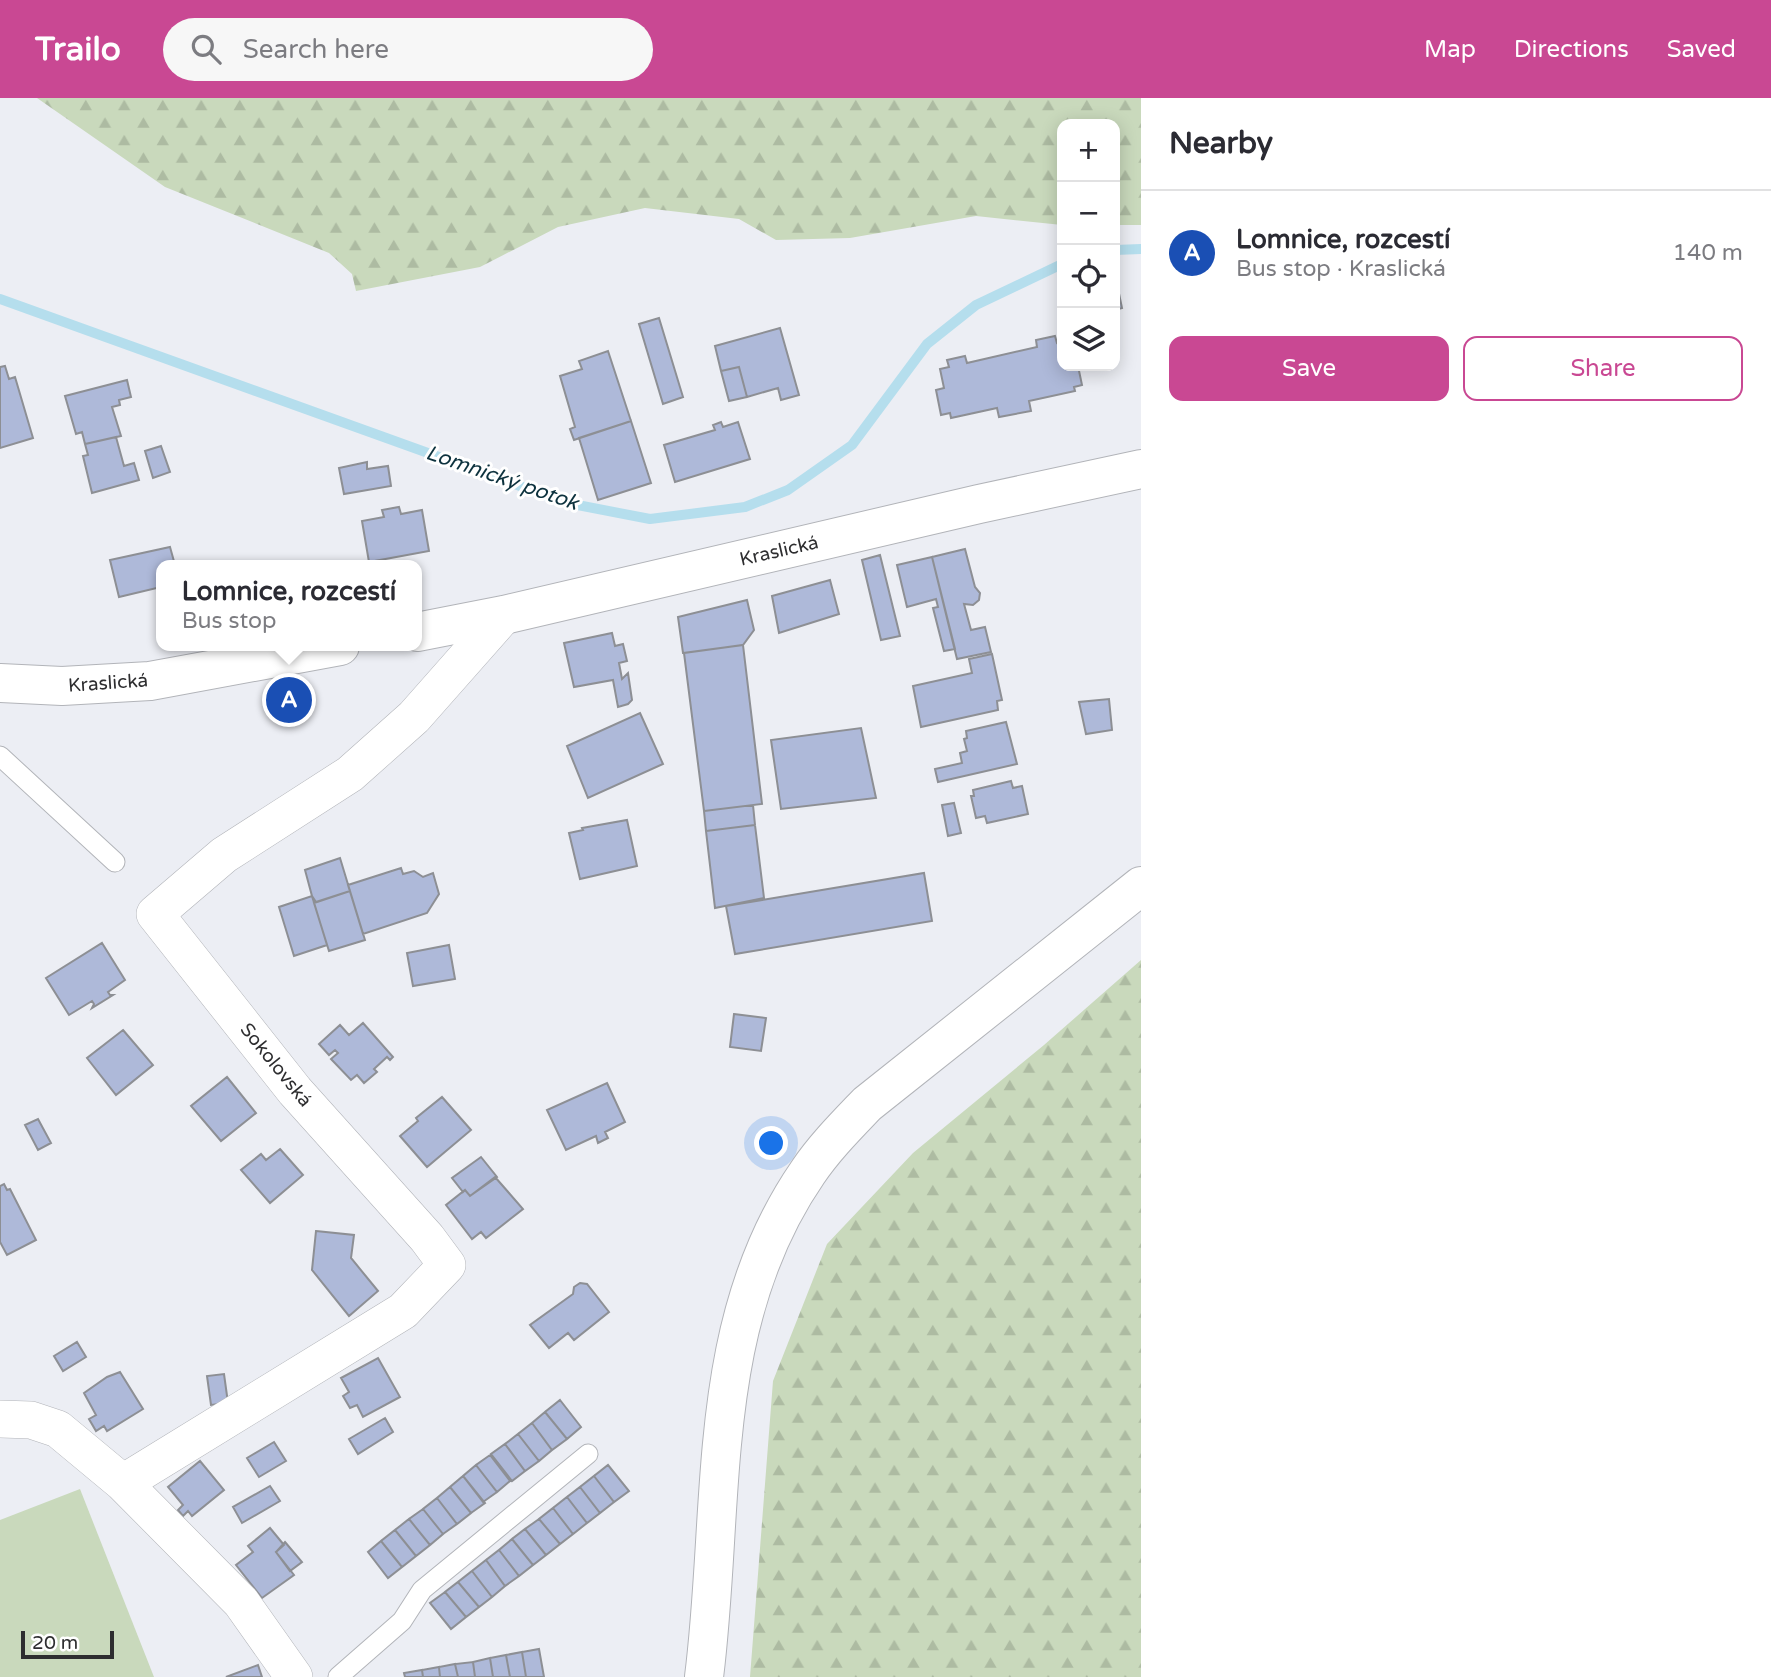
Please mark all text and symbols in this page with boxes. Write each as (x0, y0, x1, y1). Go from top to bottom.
search box (163, 18, 653, 81)
text: Trailo (35, 30, 121, 69)
icon: search (187, 30, 225, 68)
text: Search here (243, 34, 389, 65)
text: Map (1424, 35, 1476, 64)
text: Directions (1514, 35, 1629, 64)
text: Saved (1667, 35, 1736, 64)
map controls (1057, 119, 1120, 371)
button: + (1057, 119, 1120, 182)
text: Nearby (1169, 125, 1273, 162)
button: − (1057, 182, 1120, 245)
text: Lomnice, rozcestí (1236, 224, 1451, 255)
text: A (1183, 239, 1201, 267)
text: 140 m (1673, 239, 1743, 267)
button: locate (1057, 245, 1120, 308)
text: Bus stop · Kraslická (1236, 255, 1446, 283)
button: layers (1057, 308, 1120, 371)
button: Save (1169, 336, 1449, 401)
button: Share (1463, 336, 1743, 401)
water label: Lomnický potok (422, 440, 583, 516)
street label: Kraslická (737, 531, 821, 571)
popup (156, 560, 422, 651)
text: Lomnice, rozcestí (182, 576, 396, 607)
text: Bus stop (182, 607, 277, 635)
street label: Kraslická (67, 669, 149, 697)
pin: A (266, 674, 312, 726)
street label: Sokolovská (236, 1019, 316, 1111)
your location (754, 1126, 788, 1160)
scale bar (21, 1628, 114, 1660)
text: 20 m (32, 1632, 78, 1654)

